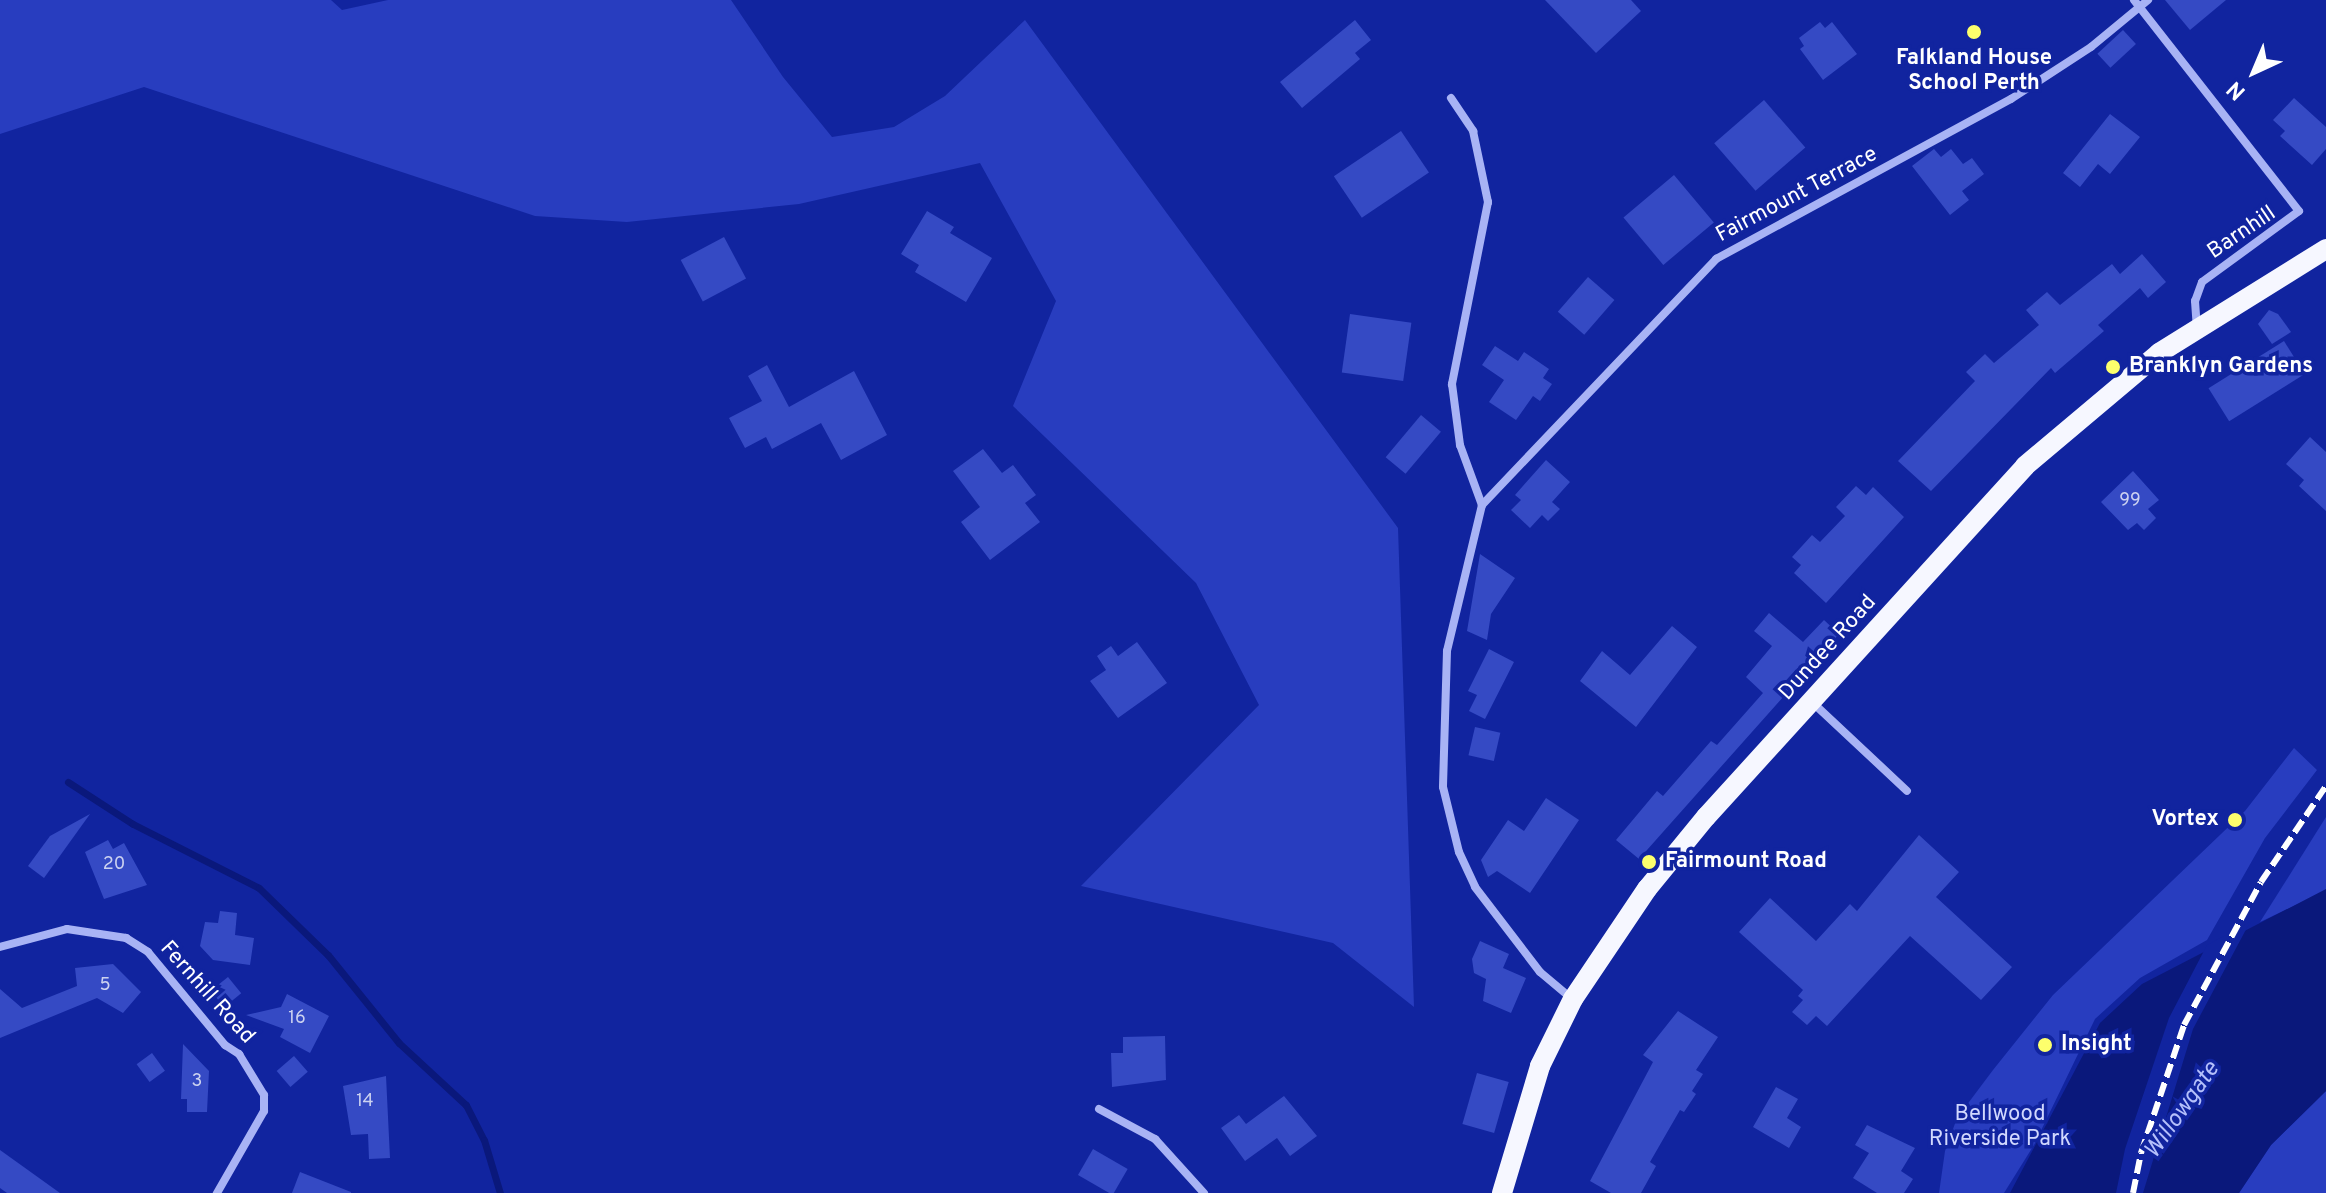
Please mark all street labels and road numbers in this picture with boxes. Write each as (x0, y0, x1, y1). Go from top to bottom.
street label: Fairmount Terrace (1711, 141, 1883, 249)
street label: Barnhill (2203, 201, 2281, 265)
street label: Dundee Road (1774, 590, 1882, 706)
street label: Fernhill Road (154, 936, 260, 1050)

